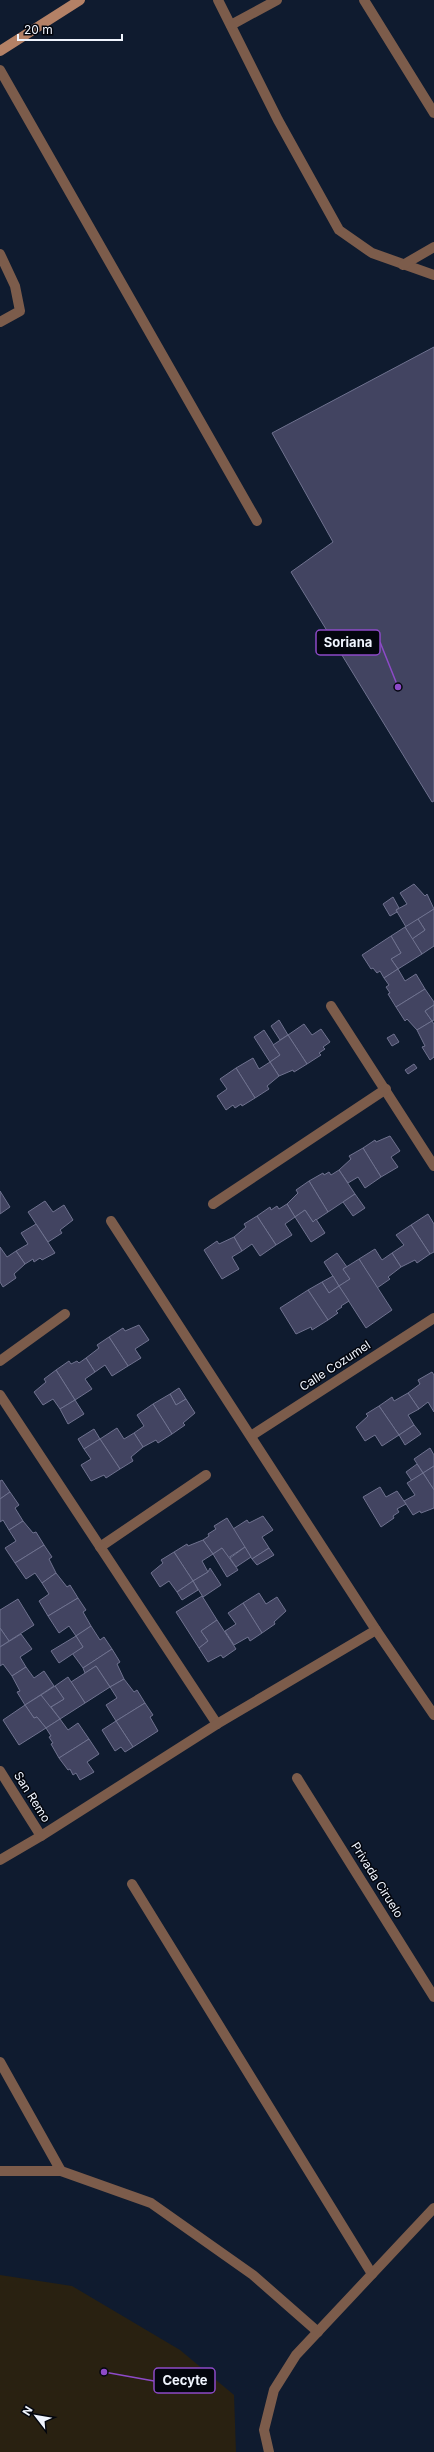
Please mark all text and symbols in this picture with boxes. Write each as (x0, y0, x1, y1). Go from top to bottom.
scale bar (18, 16, 122, 42)
text: 20 m (24, 22, 53, 37)
callout: Soriana (316, 630, 380, 655)
text: Soriana (324, 634, 372, 650)
street label: Calle Cozumel (296, 1337, 373, 1394)
street label: San Remo (11, 1769, 54, 1825)
street label: Privada Ciruelo (348, 1839, 407, 1920)
callout: Cecyte (154, 2368, 215, 2393)
text: Cecyte (162, 2372, 208, 2388)
north arrow (16, 2396, 56, 2436)
text: N (19, 2404, 36, 2418)

